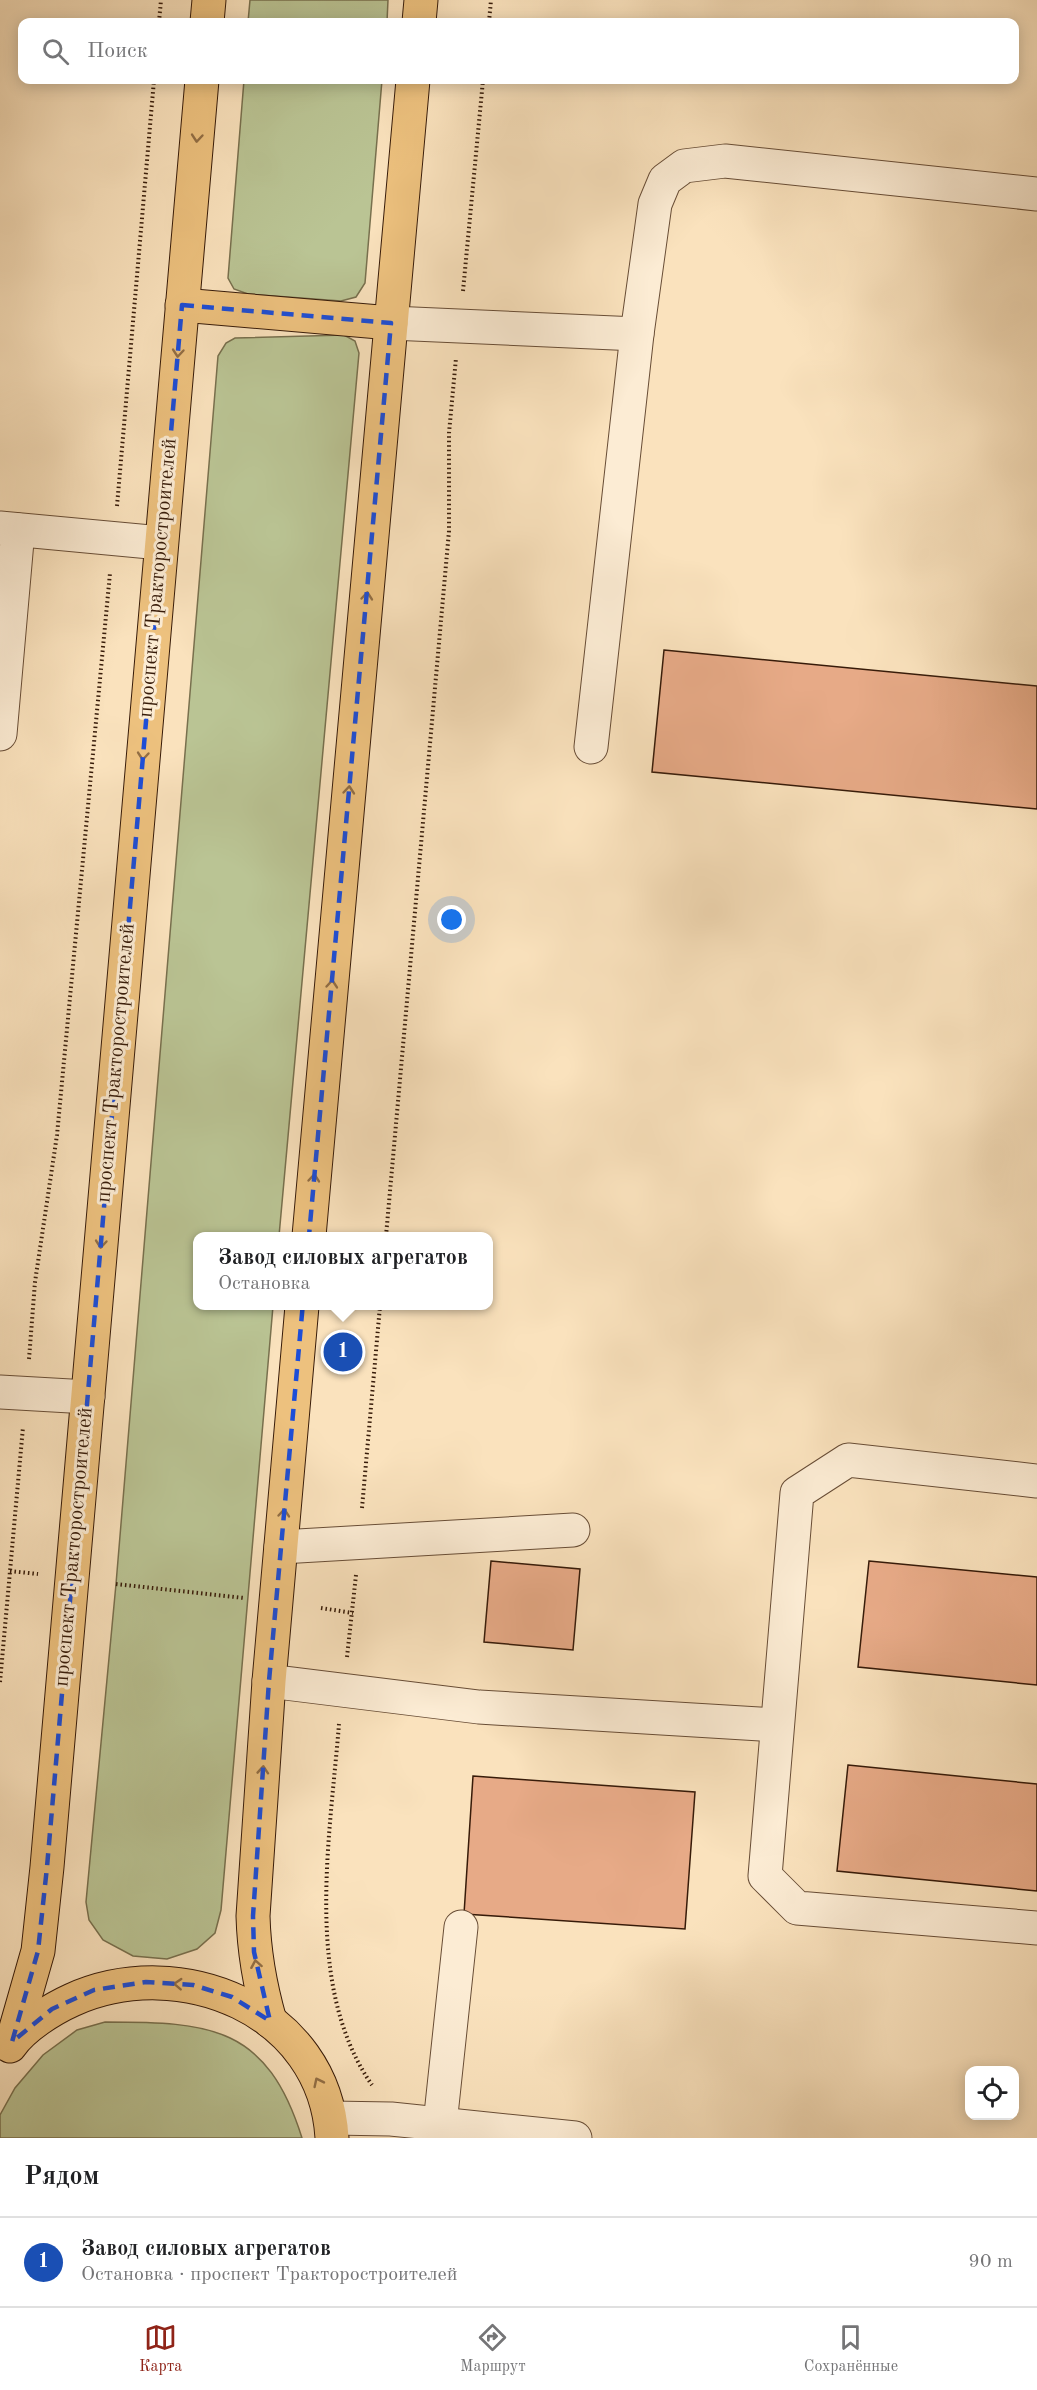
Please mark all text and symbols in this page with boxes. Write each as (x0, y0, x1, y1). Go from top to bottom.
search box (18, 18, 1019, 84)
icon: search (39, 35, 72, 68)
text: Поиск (87, 40, 148, 62)
one-way arrow (190, 133, 203, 142)
one-way arrow (172, 348, 185, 358)
street label: проспект Тракторостроителей (135, 437, 181, 719)
one-way arrow (360, 591, 373, 600)
one-way arrow (137, 752, 150, 761)
one-way arrow (342, 785, 355, 794)
your location (437, 905, 466, 934)
street label: проспект Тракторостроителей (93, 922, 139, 1204)
one-way arrow (325, 979, 338, 989)
one-way arrow (307, 1174, 320, 1183)
popup (193, 1232, 493, 1310)
one-way arrow (95, 1239, 108, 1248)
text: Завод силовых агрегатов (218, 1247, 468, 1269)
text: Остановка (218, 1274, 311, 1294)
pin: 1 (324, 1330, 362, 1374)
street label: проспект Тракторостроителей (51, 1406, 97, 1688)
one-way arrow (277, 1508, 290, 1517)
one-way arrow (256, 1765, 269, 1774)
one-way arrow (251, 1960, 263, 1969)
one-way arrow (174, 1978, 183, 1991)
map controls (965, 2066, 1019, 2120)
button: locate (965, 2066, 1019, 2120)
one-way arrow (314, 2077, 326, 2088)
text: Рядом (24, 2164, 99, 2190)
text: Завод силовых агрегатов (81, 2238, 331, 2260)
text: 1 (38, 2252, 49, 2272)
text: 90 m (968, 2252, 1013, 2272)
text: Остановка · проспект Тракторостроителей (81, 2265, 458, 2285)
tab: Карта (139, 2321, 182, 2377)
tab: Маршрут (460, 2321, 526, 2377)
tab: Сохранённые (804, 2321, 898, 2377)

